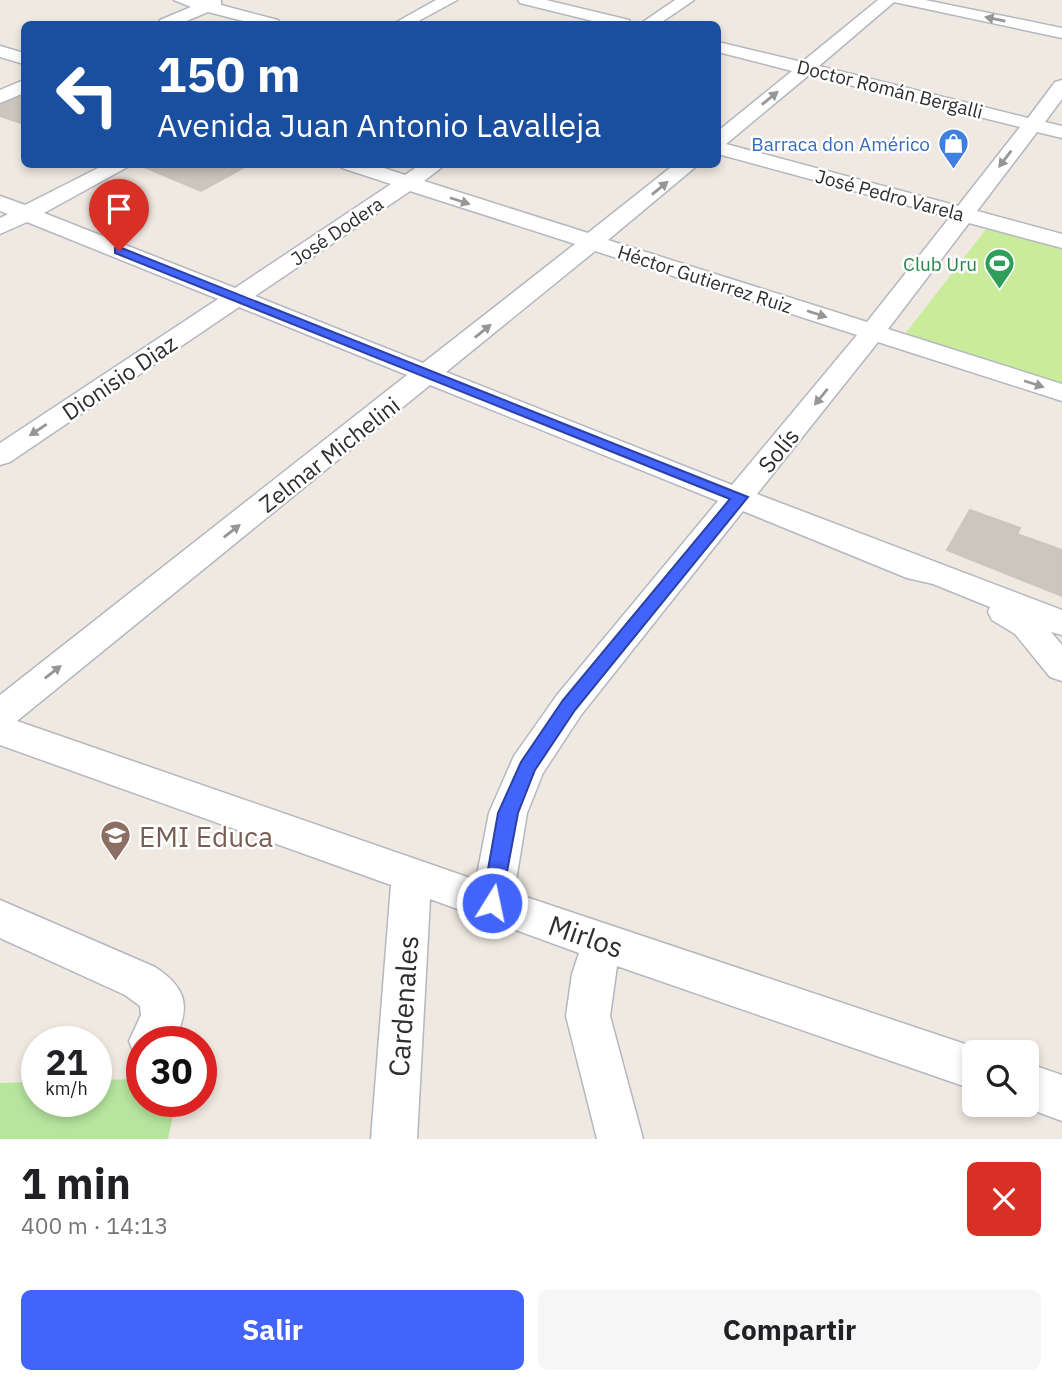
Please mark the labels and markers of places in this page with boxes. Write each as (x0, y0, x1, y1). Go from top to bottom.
shop icon: Barraca don Américo (936, 127, 970, 171)
place label: Barraca don Américo (751, 132, 930, 156)
pin (89, 179, 149, 251)
sports icon: Club Uru (983, 247, 1017, 291)
place label: Club Uru (903, 252, 977, 276)
place label: EMI Educa (139, 818, 273, 855)
school or university icon: EMI Educa (99, 819, 133, 863)

